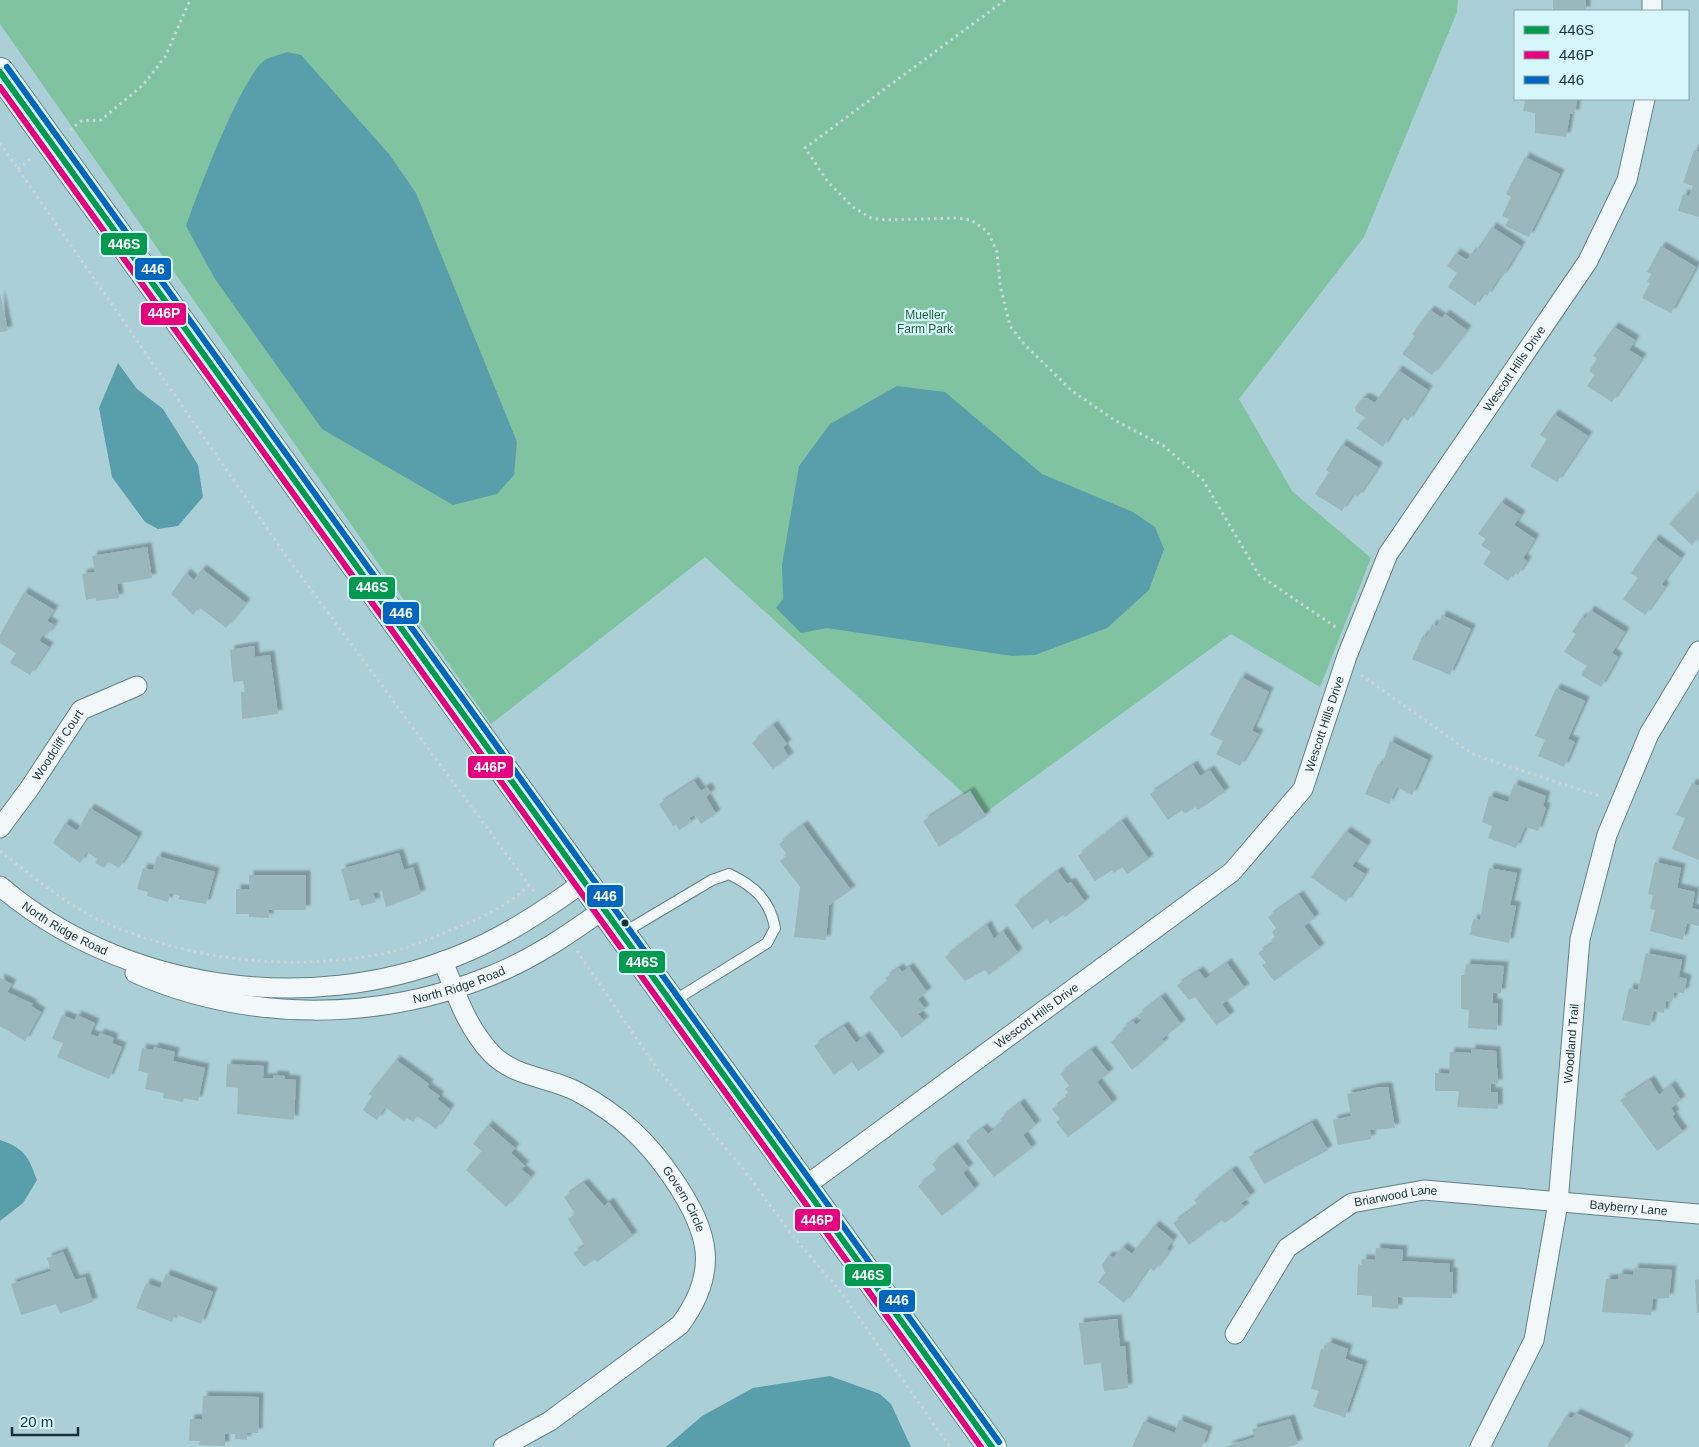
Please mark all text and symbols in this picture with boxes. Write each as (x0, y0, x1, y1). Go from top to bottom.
legend (1514, 10, 1689, 100)
text: 446S (1559, 21, 1594, 38)
text: 446P (1559, 46, 1594, 63)
text: 446 (1559, 71, 1584, 88)
line badge: 446S (100, 232, 148, 256)
text: 446S (108, 236, 140, 252)
line badge: 446 (134, 257, 172, 281)
text: 446 (141, 261, 165, 277)
line badge: 446P (140, 302, 187, 326)
text: 446P (148, 305, 180, 321)
park label: Mueller Farm Park (897, 308, 954, 336)
street label: Wescott Hills Drive (1480, 323, 1549, 414)
line badge: 446S (348, 576, 396, 600)
text: 446S (356, 579, 388, 595)
line badge: 446 (382, 601, 420, 625)
text: 446 (389, 605, 413, 621)
street label: Wescott Hills Drive (1302, 674, 1347, 774)
street label: Woodcliff Court (29, 707, 86, 783)
line badge: 446P (467, 755, 514, 779)
text: 446P (474, 759, 506, 775)
line badge: 446 (586, 884, 624, 908)
text: 446 (593, 888, 617, 904)
street label: North Ridge Road (19, 899, 110, 958)
unlabelled marker (620, 918, 630, 928)
line badge: 446S (618, 950, 666, 974)
text: 446S (626, 954, 658, 970)
street label: North Ridge Road (412, 964, 507, 1007)
street label: Wescott Hills Drive (992, 980, 1082, 1051)
street label: Woodland Trail (1561, 1003, 1582, 1084)
street label: Govern Circle (660, 1163, 708, 1234)
street label: Briarwood Lane (1353, 1183, 1438, 1209)
street label: Bayberry Lane (1589, 1197, 1668, 1218)
line badge: 446P (794, 1208, 841, 1232)
text: 446P (801, 1212, 833, 1228)
line badge: 446S (844, 1263, 892, 1287)
text: 446S (852, 1267, 884, 1283)
line badge: 446 (878, 1289, 916, 1313)
text: 446 (885, 1292, 909, 1308)
scale bar (12, 1404, 79, 1436)
text: 20 m (20, 1413, 53, 1430)

